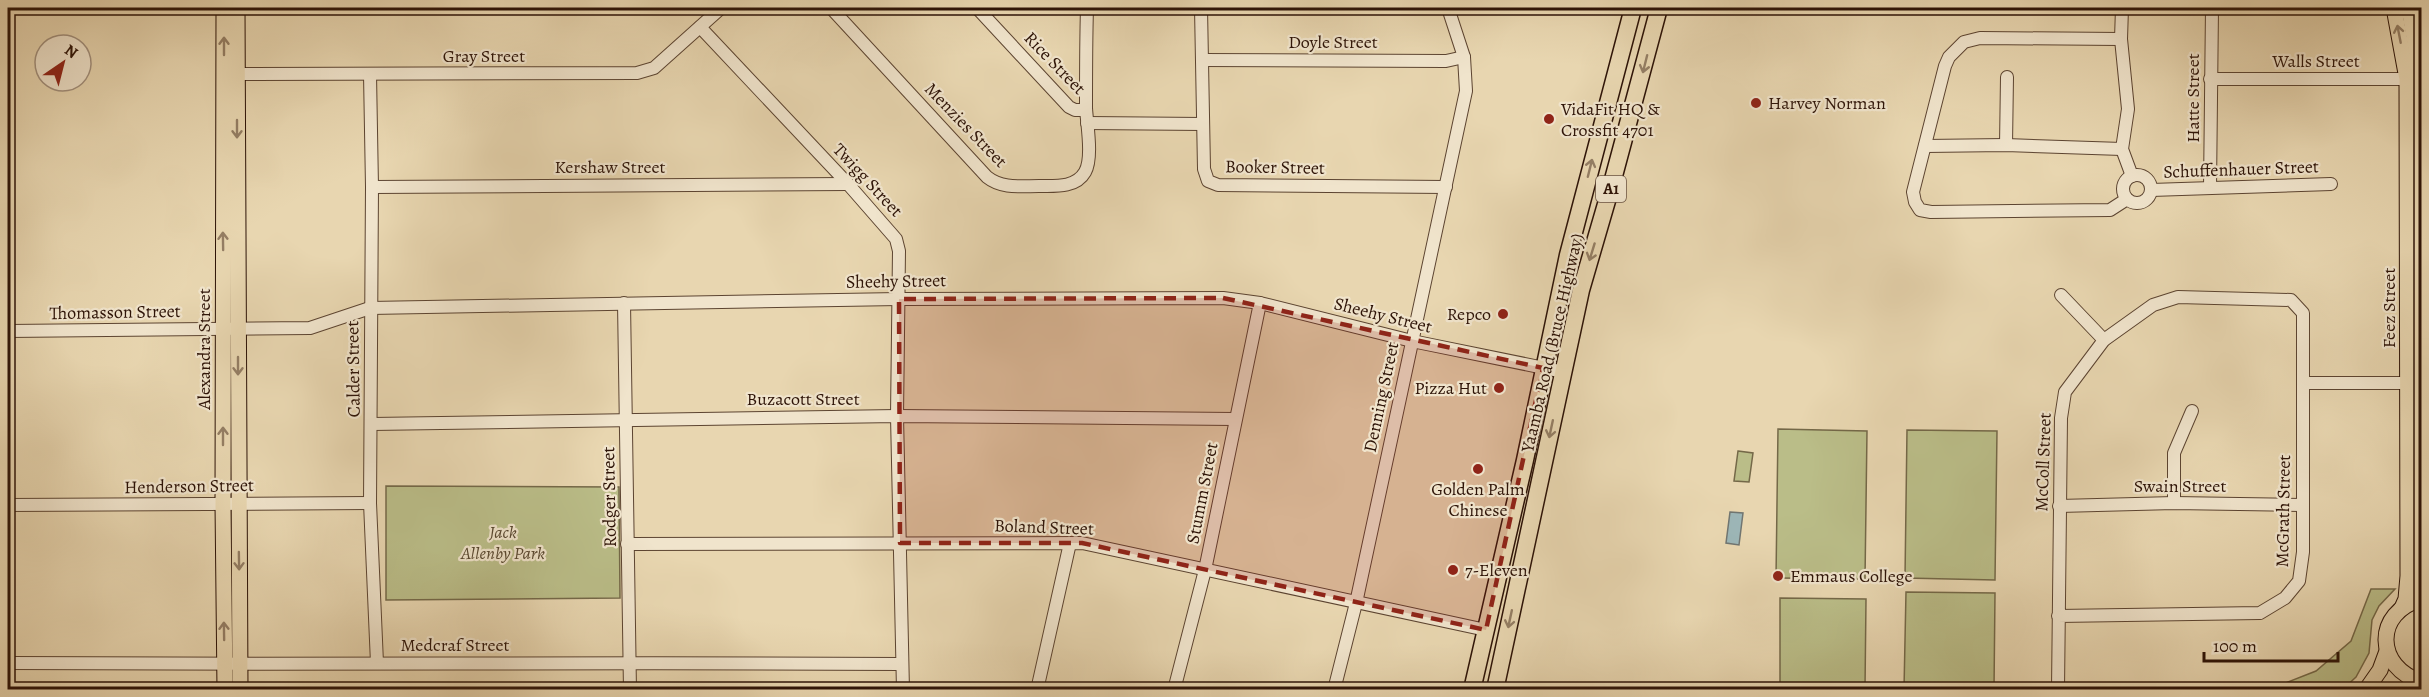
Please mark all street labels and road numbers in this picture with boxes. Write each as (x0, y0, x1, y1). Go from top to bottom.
street label: Rice Street (1019, 26, 1091, 100)
street label: Doyle Street (1288, 30, 1378, 54)
street label: Gray Street (443, 44, 525, 68)
street label: Walls Street (2271, 49, 2360, 73)
street label: Hatte Street (2181, 53, 2205, 143)
street label: Menzies Street (919, 77, 1013, 173)
street label: Twigg Street (828, 138, 908, 222)
street label: Booker Street (1225, 154, 1325, 180)
street label: Schuffenhauer Street (2163, 154, 2319, 184)
street label: Kershaw Street (554, 155, 666, 179)
road number: A1 (1596, 176, 1626, 202)
street label: Yaamba Road (Bruce Highway) (1515, 231, 1589, 456)
street label: Sheehy Street (846, 268, 946, 294)
street label: Feez Street (2377, 268, 2401, 348)
street label: Alexandra Street (192, 288, 216, 411)
street label: Sheehy Street (1331, 291, 1435, 339)
street label: Thomasson Street (49, 299, 181, 325)
street label: Calder Street (340, 320, 366, 417)
street label: Denning Street (1358, 340, 1404, 454)
street label: Buzacott Street (746, 387, 860, 411)
street label: McColl Street (2029, 412, 2057, 512)
street label: Stumm Street (1180, 440, 1224, 546)
street label: Rodger Street (596, 446, 622, 548)
street label: McGrath Street (2270, 454, 2296, 568)
street label: Henderson Street (124, 473, 254, 499)
street label: Swain Street (2134, 474, 2226, 498)
street label: Boland Street (994, 513, 1094, 541)
street label: Medcraf Street (400, 633, 510, 657)

